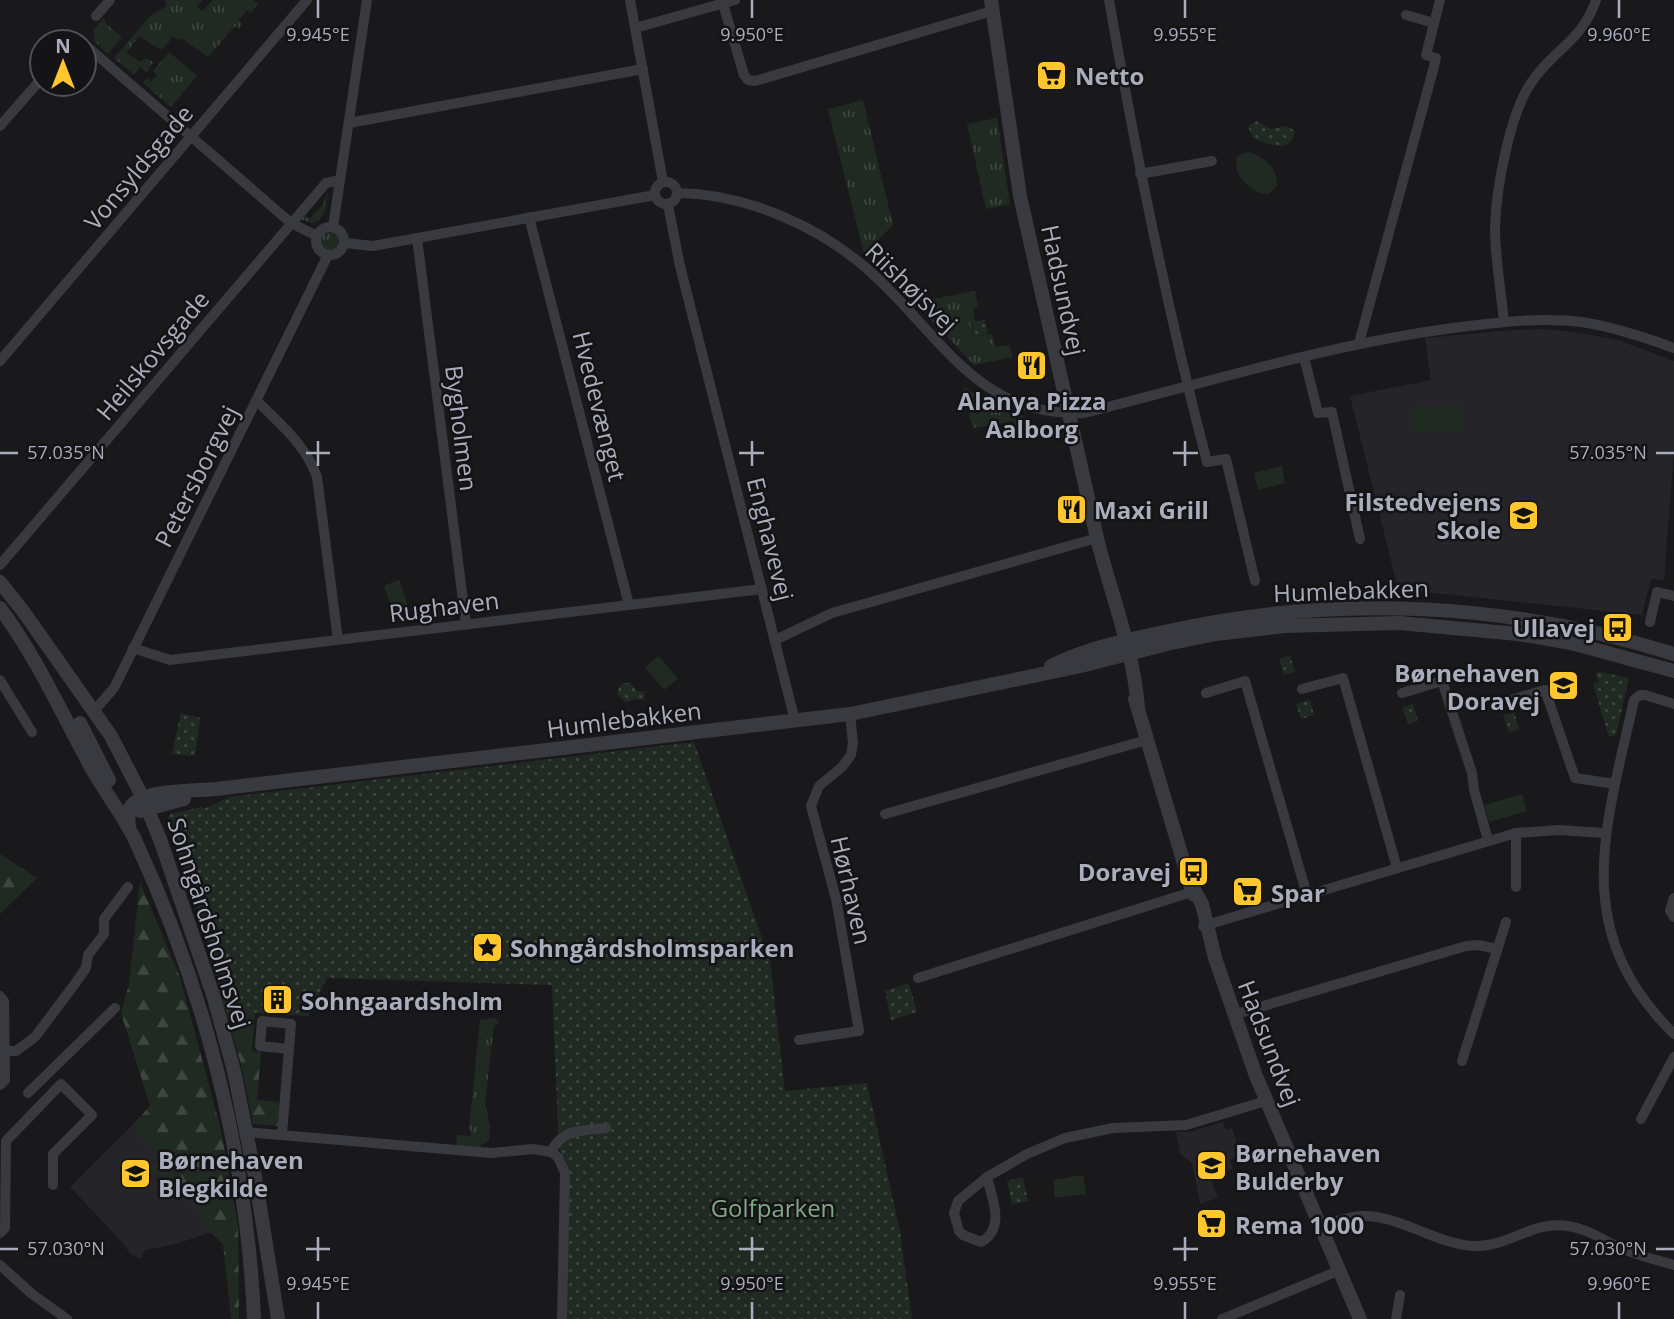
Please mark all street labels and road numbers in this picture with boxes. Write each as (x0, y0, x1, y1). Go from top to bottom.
street label: Vonsyldsgade (76, 98, 200, 236)
street label: Hadsundvej (1034, 222, 1094, 358)
street label: Riishøjsvej (859, 235, 965, 339)
street label: Heilskovsgade (88, 283, 216, 427)
street label: Hvedevænget (565, 327, 635, 485)
street label: Bygholmen (438, 363, 486, 493)
street label: Petersborgvej (146, 400, 246, 552)
street label: Enghavevej (740, 474, 802, 604)
street label: Humlebakken (1273, 571, 1429, 609)
street label: Rughaven (387, 583, 501, 629)
street label: Humlebakken (545, 693, 703, 745)
street label: Sohngårdsholmsvej (160, 813, 260, 1033)
street label: Hørhaven (824, 833, 880, 947)
street label: Hadsundvej (1231, 975, 1309, 1111)

